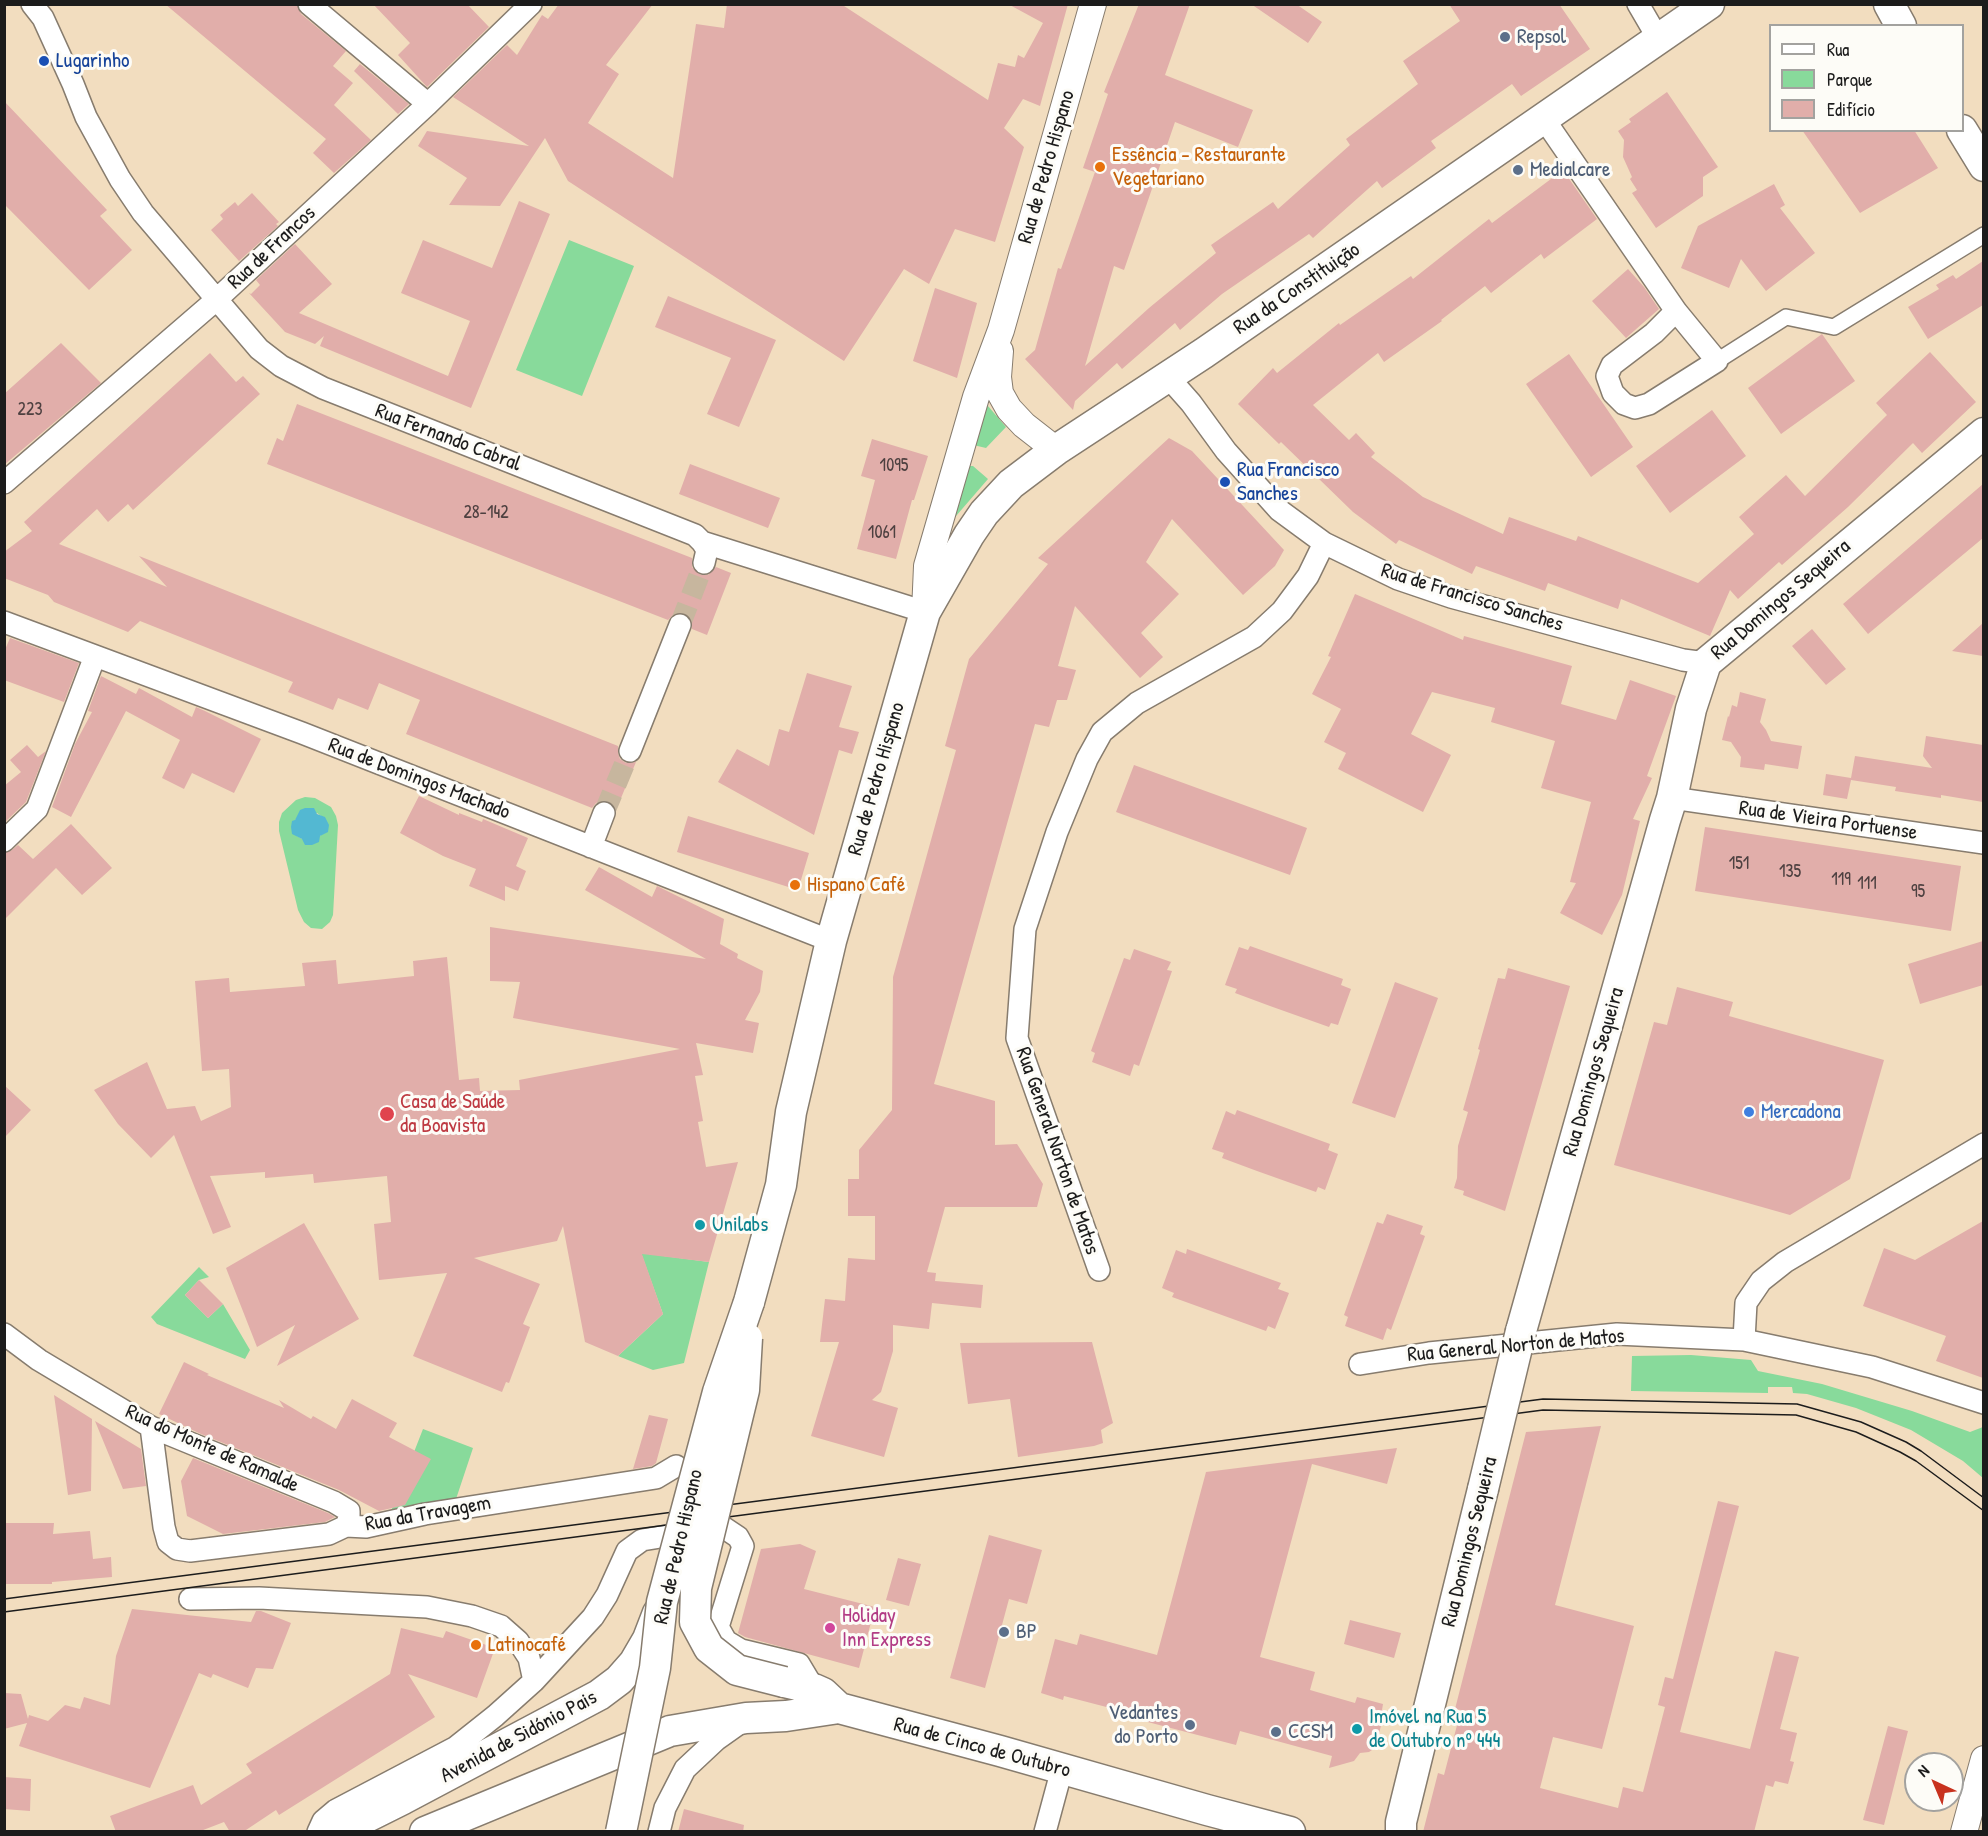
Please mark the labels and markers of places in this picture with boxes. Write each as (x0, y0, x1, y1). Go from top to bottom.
place label: Repsol (1517, 24, 1566, 50)
marker: Repsol (1498, 30, 1512, 44)
place label: Lugarinho (56, 48, 129, 74)
marker: Lugarinho (37, 54, 51, 68)
place label: Essência - Restaurante Vegetariano (1112, 142, 1286, 192)
place label: Medialcare (1530, 157, 1610, 183)
marker: Essência - Restaurante Vegetariano (1093, 160, 1107, 174)
marker: Medialcare (1511, 163, 1525, 177)
place label: Rua Francisco Sanches (1237, 457, 1339, 507)
marker: Rua Francisco Sanches (1218, 475, 1232, 489)
place label: Hispano Café (807, 872, 905, 898)
marker: Hispano Café (788, 878, 802, 892)
place label: Casa de Saúde da Boavista (400, 1089, 505, 1139)
place label: Mercadona (1761, 1099, 1841, 1125)
marker: Casa de Saúde da Boavista (378, 1105, 396, 1123)
marker: Mercadona (1742, 1105, 1756, 1119)
place label: Unilabs (712, 1212, 768, 1238)
marker: Unilabs (693, 1218, 707, 1232)
place label: Holiday Inn Express (842, 1603, 931, 1653)
place label: BP (1016, 1619, 1037, 1645)
marker: Holiday Inn Express (823, 1621, 837, 1635)
marker: BP (997, 1625, 1011, 1639)
place label: Latinocafé (488, 1632, 566, 1658)
marker: Latinocafé (469, 1638, 483, 1652)
place label: Vedantes do Porto (1108, 1700, 1178, 1750)
place label: Imóvel na Rua 5 de Outubro nº 444 (1369, 1704, 1500, 1754)
marker: Vedantes do Porto (1183, 1718, 1197, 1732)
place label: CCSM (1288, 1719, 1333, 1745)
marker: Imóvel na Rua 5 de Outubro nº 444 (1350, 1722, 1364, 1736)
marker: CCSM (1269, 1725, 1283, 1739)

